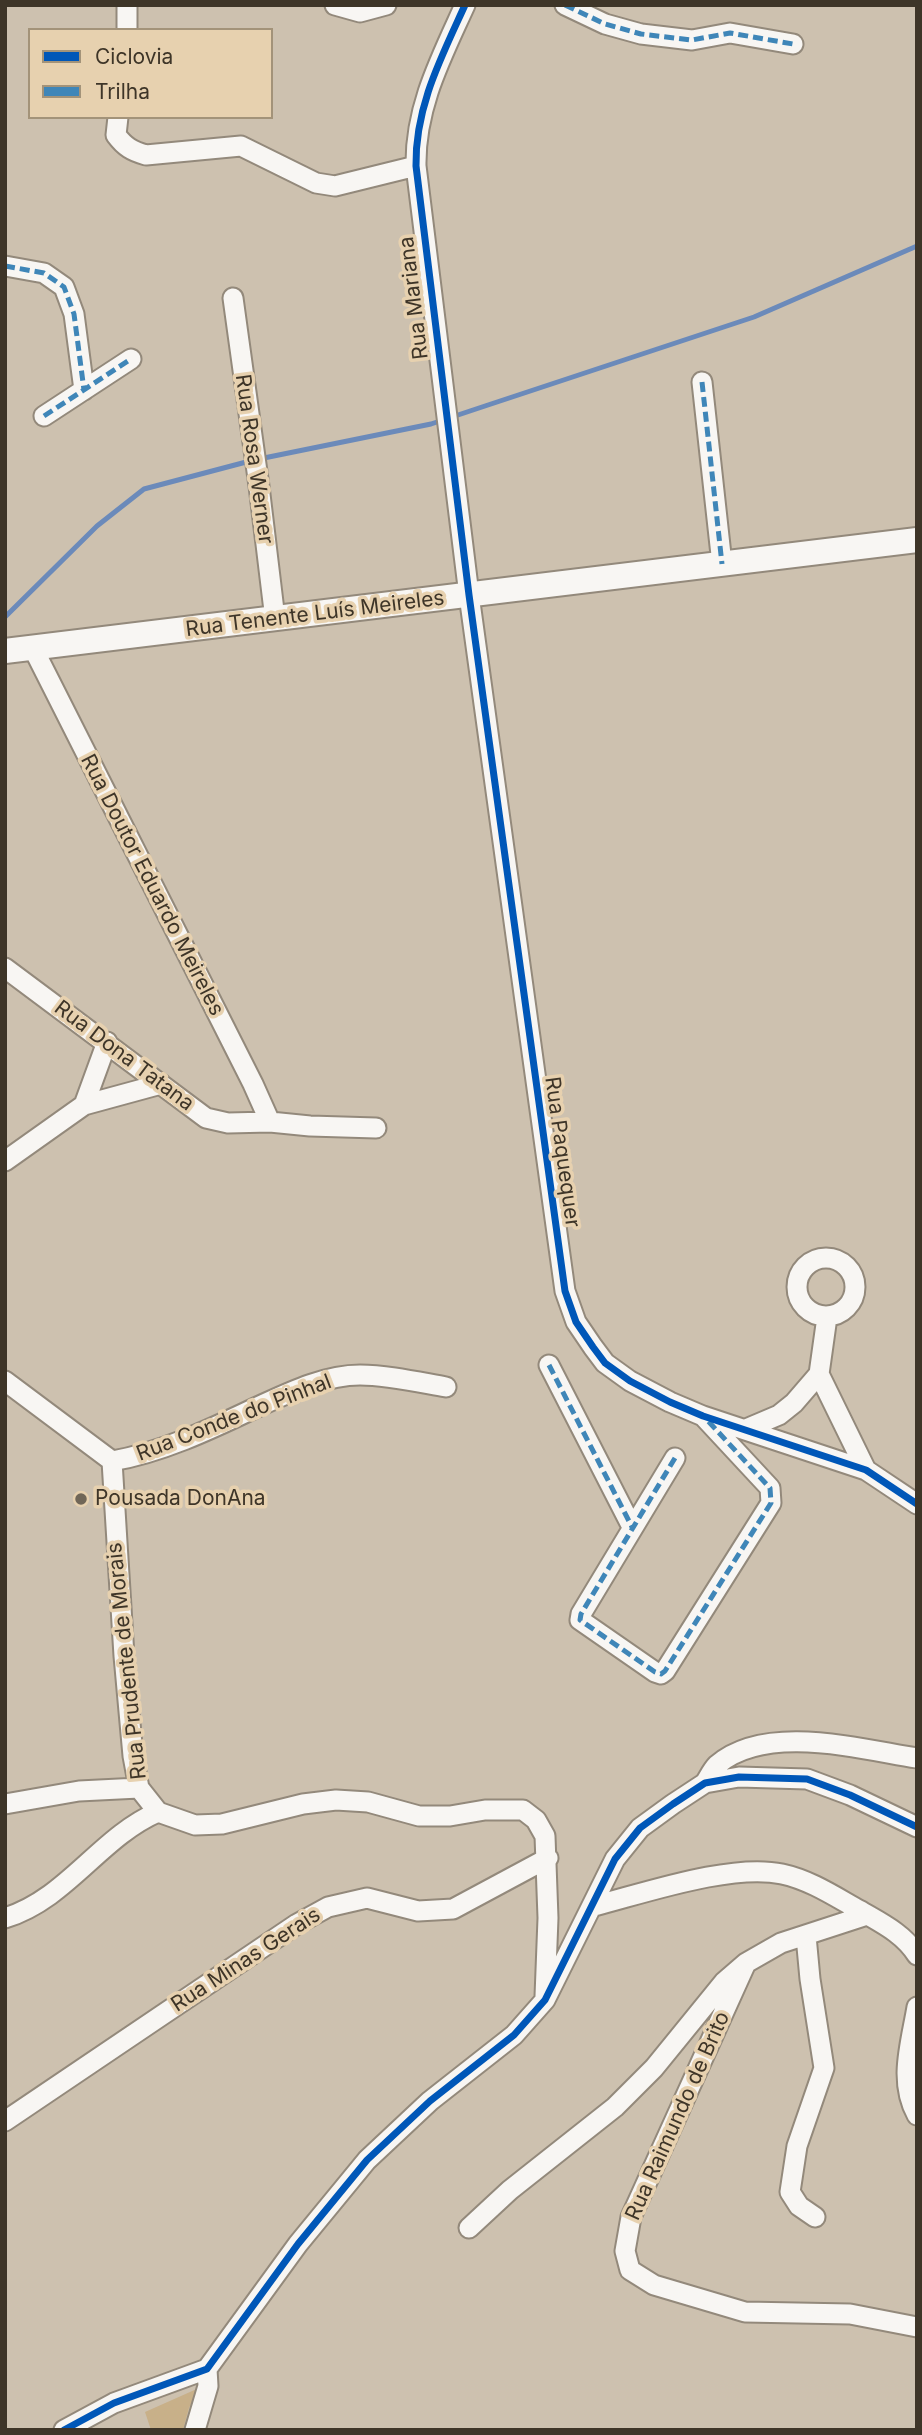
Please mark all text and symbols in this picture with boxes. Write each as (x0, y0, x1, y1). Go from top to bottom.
legend (28, 28, 273, 119)
text: Ciclovia (95, 44, 173, 69)
text: Trilha (95, 79, 150, 104)
street label: Rua Mariana (394, 235, 434, 361)
street label: Rua Rosa Werner (230, 373, 278, 545)
street label: Rua Tenente Luís Meireles (184, 586, 446, 642)
street label: Rua Doutor Eduardo Meireles (75, 750, 229, 1020)
street label: Rua Dona Tatana (49, 995, 199, 1117)
street label: Rua Paquequer (539, 1075, 585, 1229)
street label: Rua Conde do Pinhal (133, 1369, 335, 1467)
place label: Pousada DonAna (95, 1486, 266, 1512)
marker: Pousada DonAna (73, 1491, 89, 1507)
street label: Rua Prudente de Morais (102, 1541, 152, 1781)
street label: Rua Minas Gerais (167, 1902, 325, 2018)
street label: Rua Raimundo de Brito (621, 2008, 735, 2224)

